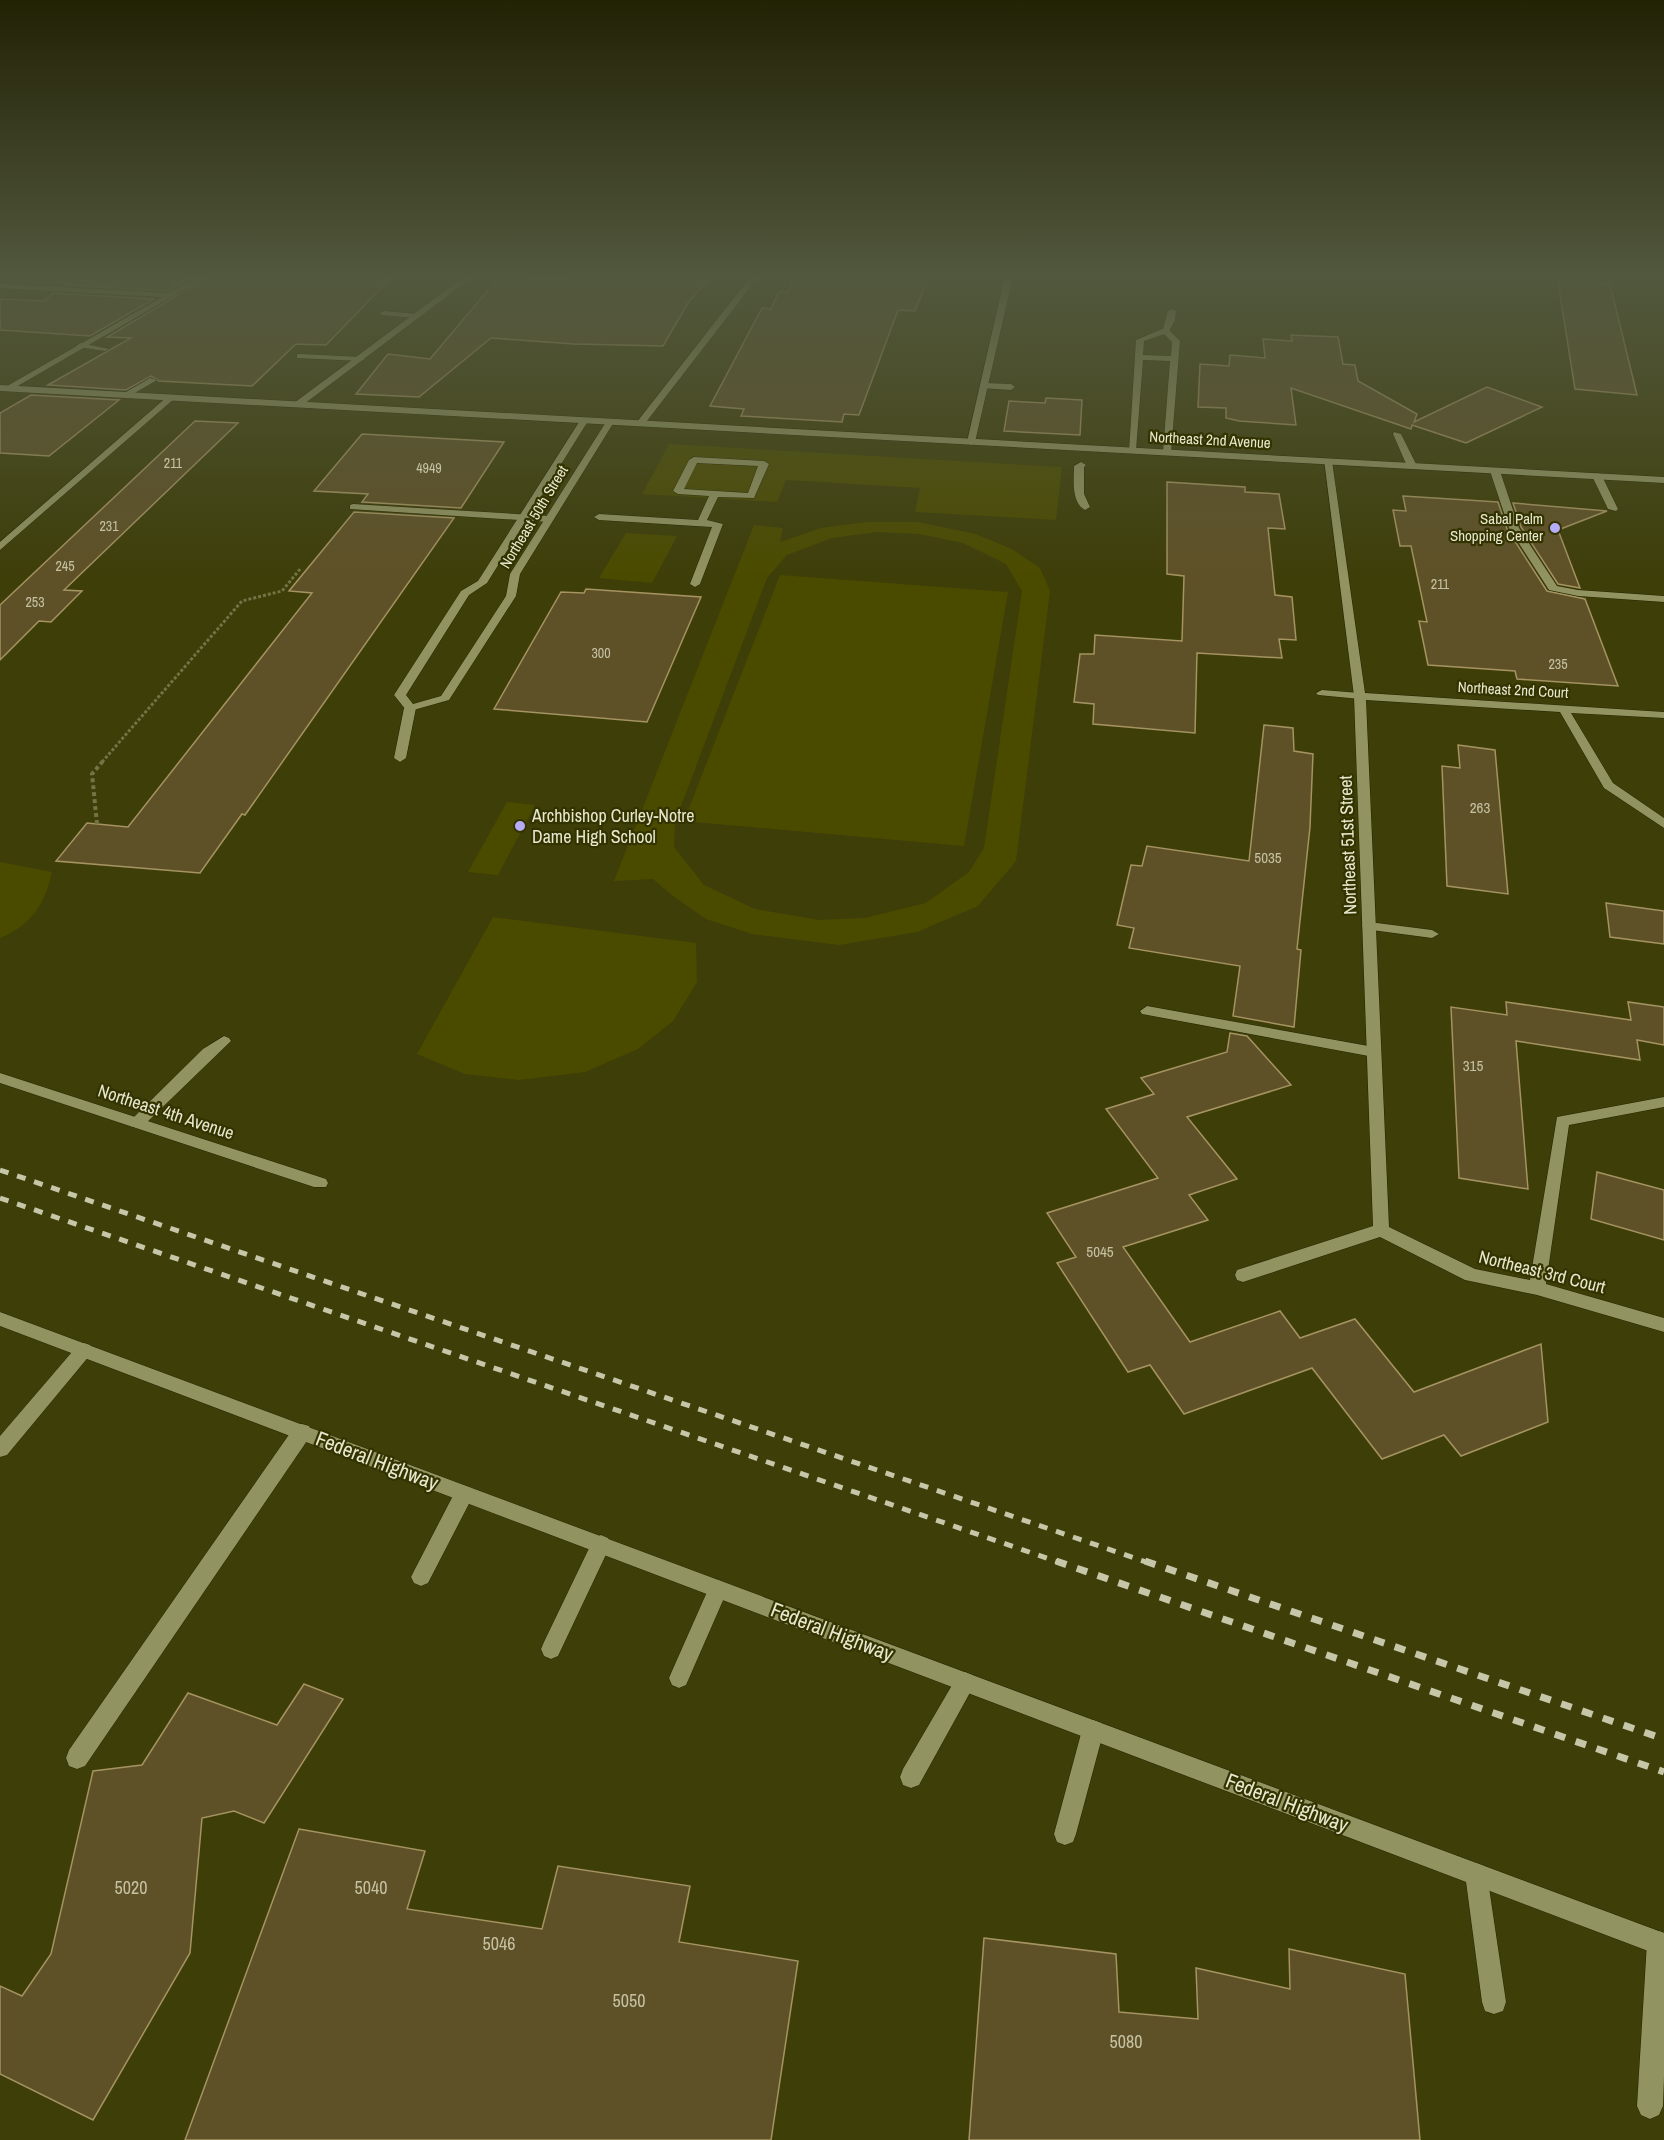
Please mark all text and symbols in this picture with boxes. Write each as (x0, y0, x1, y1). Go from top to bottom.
street label: Northeast 2nd Avenue (1149, 426, 1271, 453)
house number: 211 (164, 454, 183, 472)
house number: 4949 (416, 459, 442, 477)
street label: Northeast 50th Street (494, 461, 573, 572)
place label: Sabal Palm Shopping Center (1450, 508, 1543, 546)
house number: 231 (99, 517, 119, 535)
marker: Sabal Palm Shopping Center (1548, 521, 1562, 535)
house number: 245 (55, 557, 75, 575)
house number: 211 (1431, 575, 1450, 593)
house number: 253 (25, 593, 45, 611)
house number: 300 (591, 644, 611, 662)
house number: 235 (1548, 655, 1568, 673)
street label: Northeast 2nd Court (1457, 676, 1569, 703)
street label: Northeast 51st Street (1333, 775, 1362, 915)
house number: 263 (1470, 797, 1490, 818)
place label: Archbishop Curley-Notre Dame High School (531, 803, 694, 849)
marker: Archbishop Curley-Notre Dame High School (513, 819, 527, 833)
house number: 5035 (1254, 847, 1282, 868)
house number: 315 (1463, 1055, 1483, 1076)
street label: Northeast 4th Avenue (95, 1078, 237, 1145)
house number: 5045 (1086, 1241, 1114, 1262)
street label: Northeast 3rd Court (1476, 1244, 1608, 1299)
street label: Federal Highway (312, 1424, 443, 1497)
street label: Federal Highway (767, 1595, 898, 1668)
street label: Federal Highway (1222, 1766, 1353, 1839)
house number: 5020 (115, 1875, 147, 1900)
house number: 5040 (355, 1875, 387, 1900)
house number: 5046 (483, 1931, 515, 1956)
house number: 5050 (613, 1988, 645, 2013)
house number: 5080 (1110, 2029, 1142, 2054)

